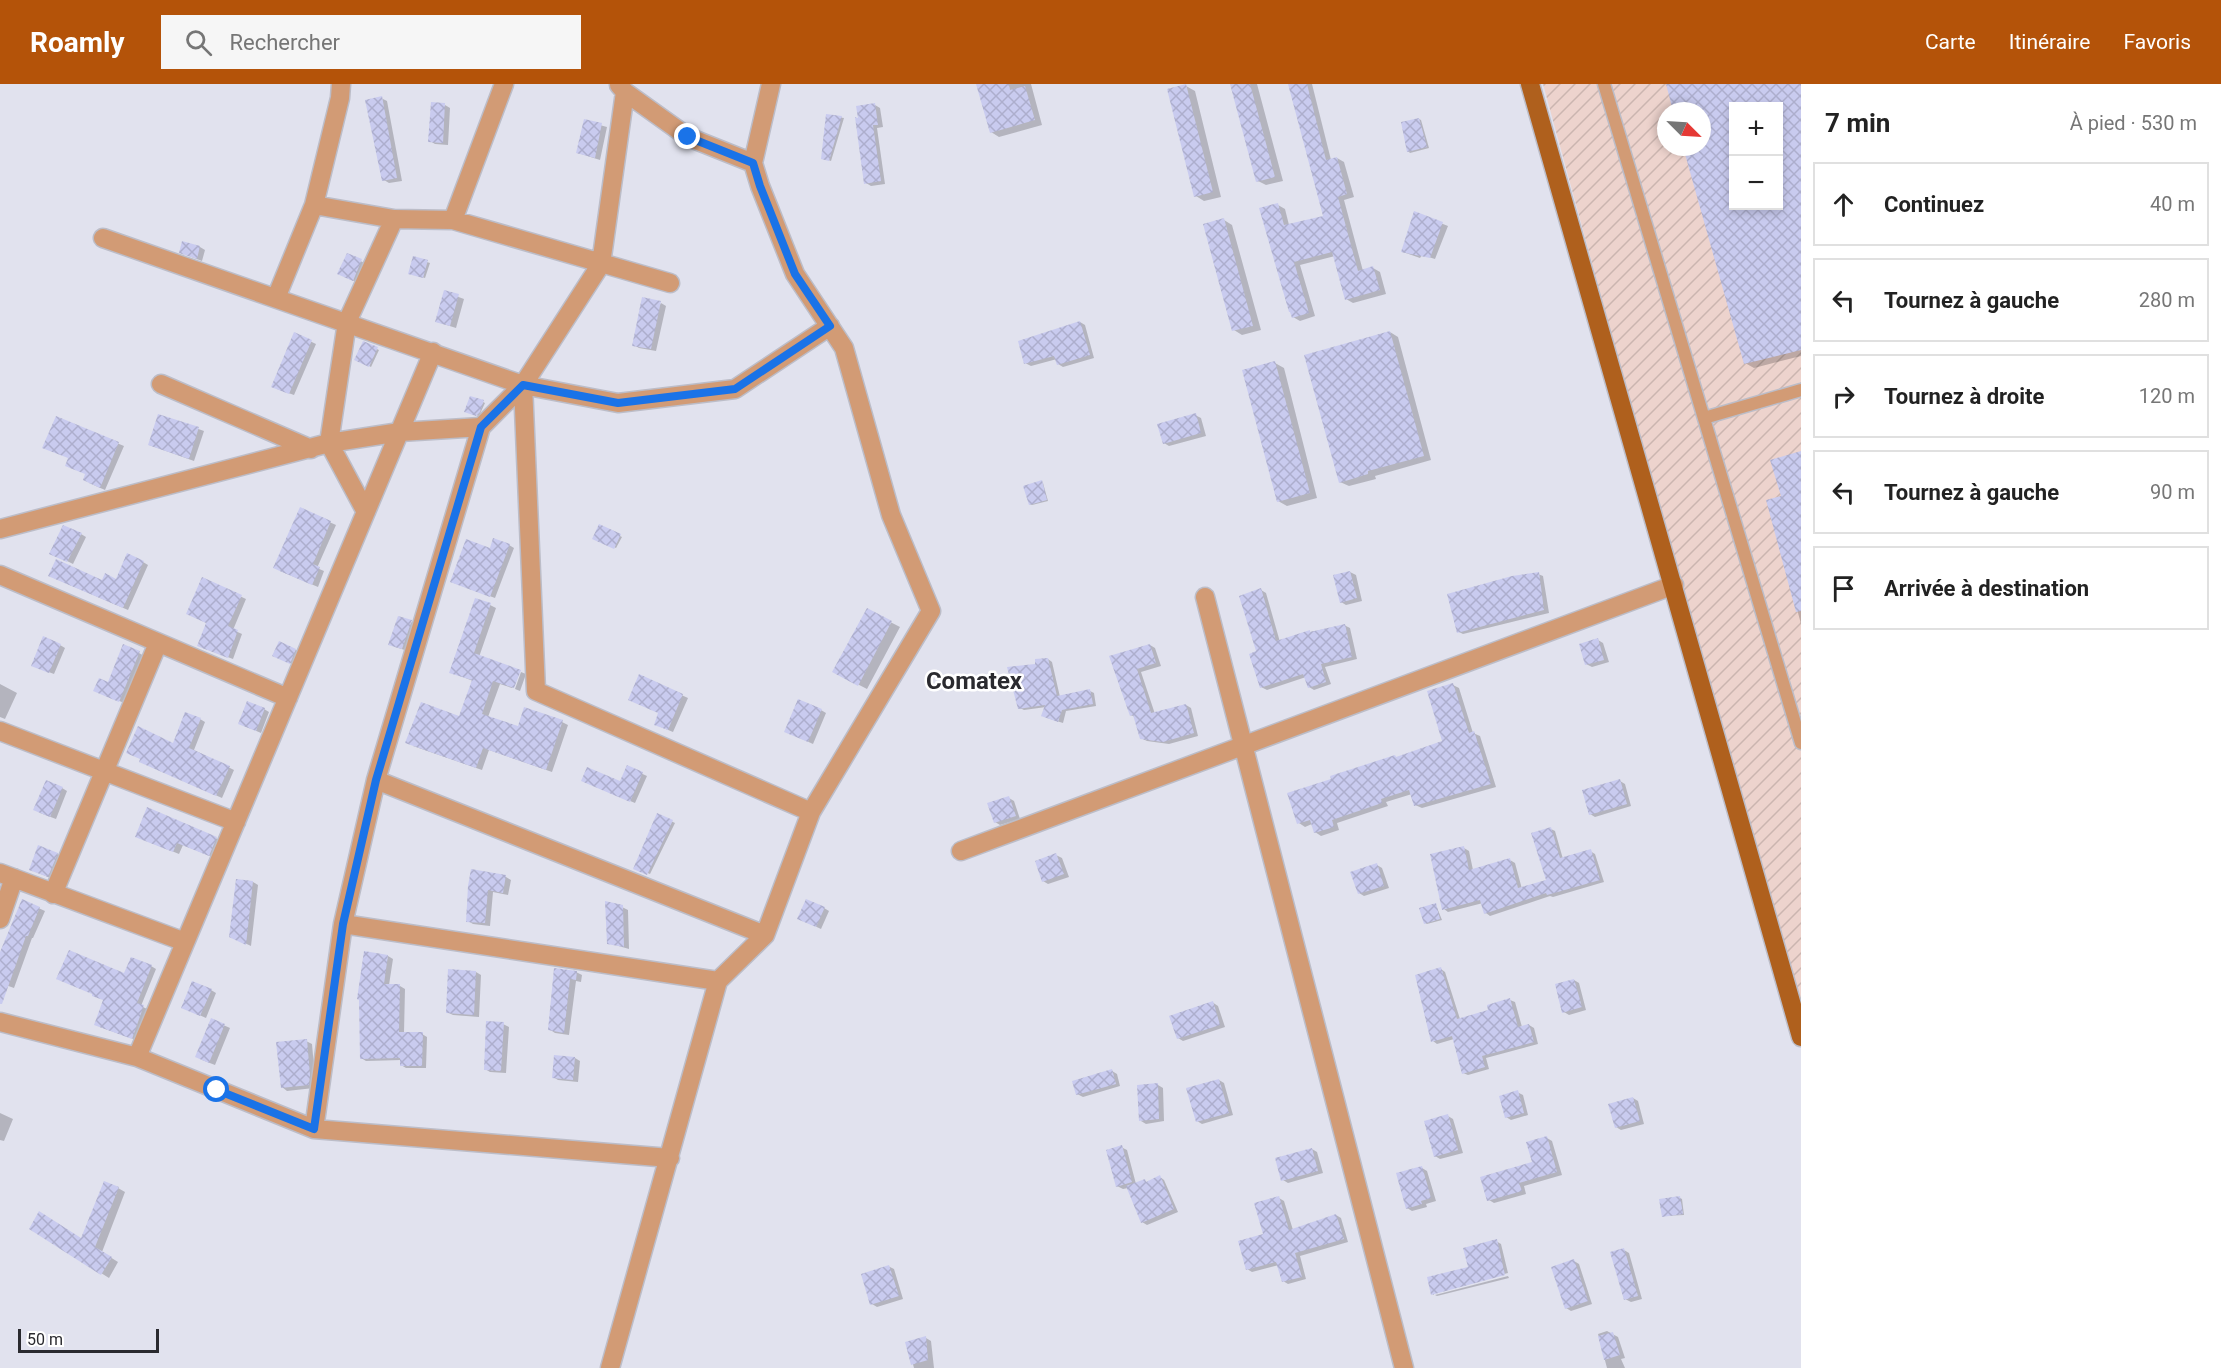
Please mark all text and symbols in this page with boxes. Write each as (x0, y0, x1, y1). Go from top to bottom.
search box (161, 15, 581, 69)
text: Roamly (30, 26, 125, 59)
icon: search (182, 26, 215, 59)
text: Rechercher (230, 30, 340, 55)
text: Carte (1925, 30, 1976, 54)
text: Itinéraire (2009, 30, 2090, 54)
text: Favoris (2123, 30, 2191, 54)
north arrow (1657, 102, 1711, 156)
map controls (1729, 102, 1783, 210)
button: + (1729, 102, 1783, 156)
text: 7 min (1825, 108, 1890, 138)
text: À pied · 530 m (2070, 111, 2197, 135)
route end (674, 123, 700, 149)
button: − (1729, 156, 1783, 210)
icon: ahead (1827, 188, 1860, 221)
text: Continuez (1884, 192, 1984, 217)
text: 40 m (2150, 192, 2195, 216)
icon: left (1827, 284, 1860, 317)
text: Tournez à gauche (1884, 288, 2059, 313)
text: 280 m (2139, 288, 2195, 312)
icon: right (1827, 380, 1860, 413)
text: Tournez à droite (1884, 384, 2044, 409)
text: 120 m (2139, 384, 2195, 408)
icon: left (1827, 476, 1860, 509)
text: Tournez à gauche (1884, 480, 2059, 505)
text: 90 m (2150, 480, 2195, 504)
icon: arrive (1827, 572, 1860, 605)
text: Arrivée à destination (1884, 576, 2089, 601)
district label: Comatex (926, 667, 1023, 695)
route start (203, 1076, 229, 1102)
scale bar (18, 1326, 159, 1354)
text: 50 m (27, 1330, 63, 1349)

